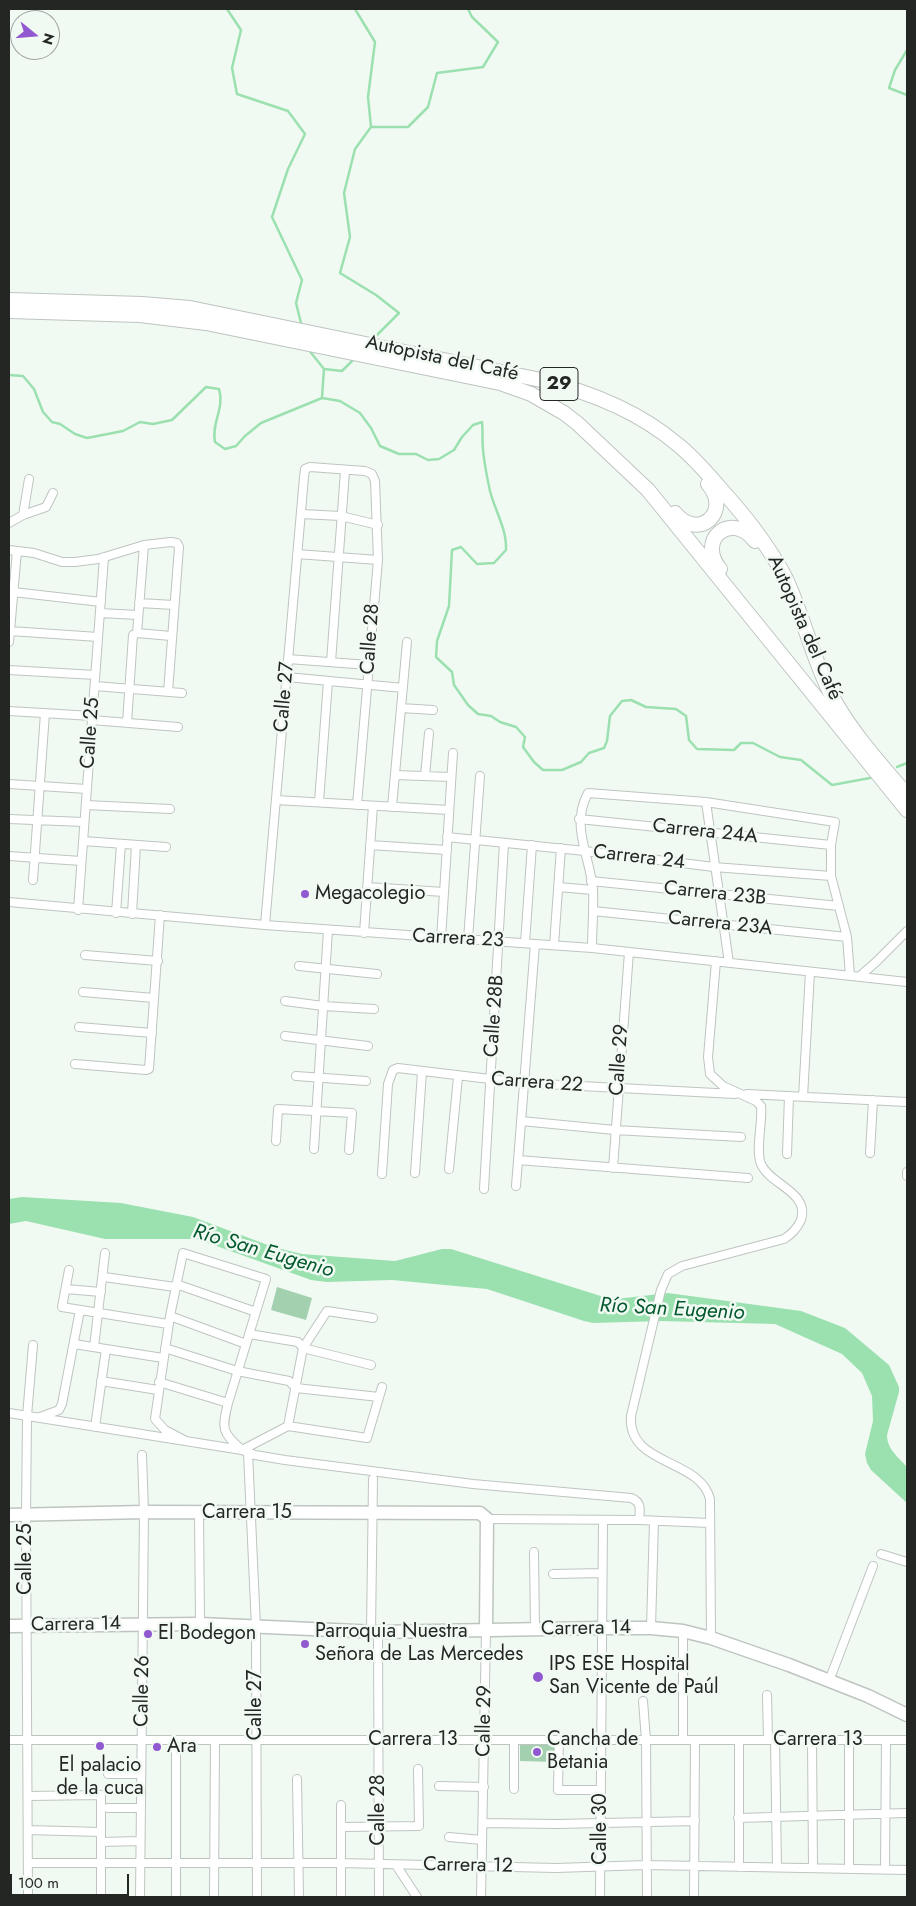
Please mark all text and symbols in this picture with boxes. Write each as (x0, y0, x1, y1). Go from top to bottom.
north arrow (10, 10, 60, 60)
text: N (37, 31, 60, 47)
street label: Autopista del Café (363, 331, 521, 387)
road number: 29 (540, 368, 578, 400)
street label: Autopista del Café (761, 552, 847, 704)
street label: Calle 28 (357, 603, 385, 675)
street label: Calle 27 (270, 661, 300, 733)
street label: Calle 25 (77, 697, 105, 769)
street label: Carrera 24A (651, 815, 759, 849)
street label: Carrera 24 (592, 840, 686, 876)
street label: Carrera 23B (663, 877, 767, 911)
place label: Megacolegio (315, 882, 425, 906)
marker: Megacolegio (299, 888, 311, 900)
street label: Carrera 23A (667, 907, 773, 941)
street label: Carrera 23 (412, 925, 504, 953)
street label: Calle 28B (480, 974, 510, 1058)
street label: Calle 29 (606, 1023, 634, 1097)
street label: Carrera 22 (490, 1068, 584, 1098)
water label: Río San Eugenio (190, 1220, 336, 1284)
water label: Río San Eugenio (599, 1294, 745, 1326)
street label: Carrera 15 (202, 1501, 292, 1525)
street label: Calle 25 (14, 1523, 38, 1595)
street label: Carrera 14 (31, 1612, 121, 1638)
street label: Carrera 14 (541, 1616, 631, 1642)
place label: Parroquia Nuestra Señora de Las Mercedes (315, 1620, 523, 1667)
place label: El Bodegon (158, 1622, 256, 1646)
marker: El Bodegon (142, 1628, 154, 1640)
marker: Parroquia Nuestra Señora de Las Mercedes (299, 1638, 311, 1650)
place label: IPS ESE Hospital San Vicente de Paúl (549, 1653, 719, 1700)
street label: Calle 26 (130, 1655, 156, 1727)
street label: Calle 27 (244, 1670, 268, 1740)
marker: IPS ESE Hospital San Vicente de Paúl (531, 1670, 545, 1684)
street label: Calle 29 (472, 1685, 498, 1757)
street label: Carrera 13 (368, 1728, 458, 1752)
place label: Cancha de Betania (547, 1728, 638, 1775)
street label: Carrera 13 (773, 1728, 863, 1752)
place label: Ara (167, 1735, 197, 1759)
marker: El palacio de la cuca (94, 1740, 106, 1752)
marker: Ara (151, 1741, 163, 1753)
marker: Cancha de Betania (531, 1746, 543, 1758)
place label: El palacio de la cuca (56, 1754, 144, 1801)
street label: Calle 28 (367, 1774, 391, 1846)
street label: Calle 30 (589, 1793, 613, 1865)
street label: Carrera 12 (423, 1853, 513, 1879)
scale bar (12, 1864, 131, 1896)
text: 100 m (18, 1872, 59, 1894)

